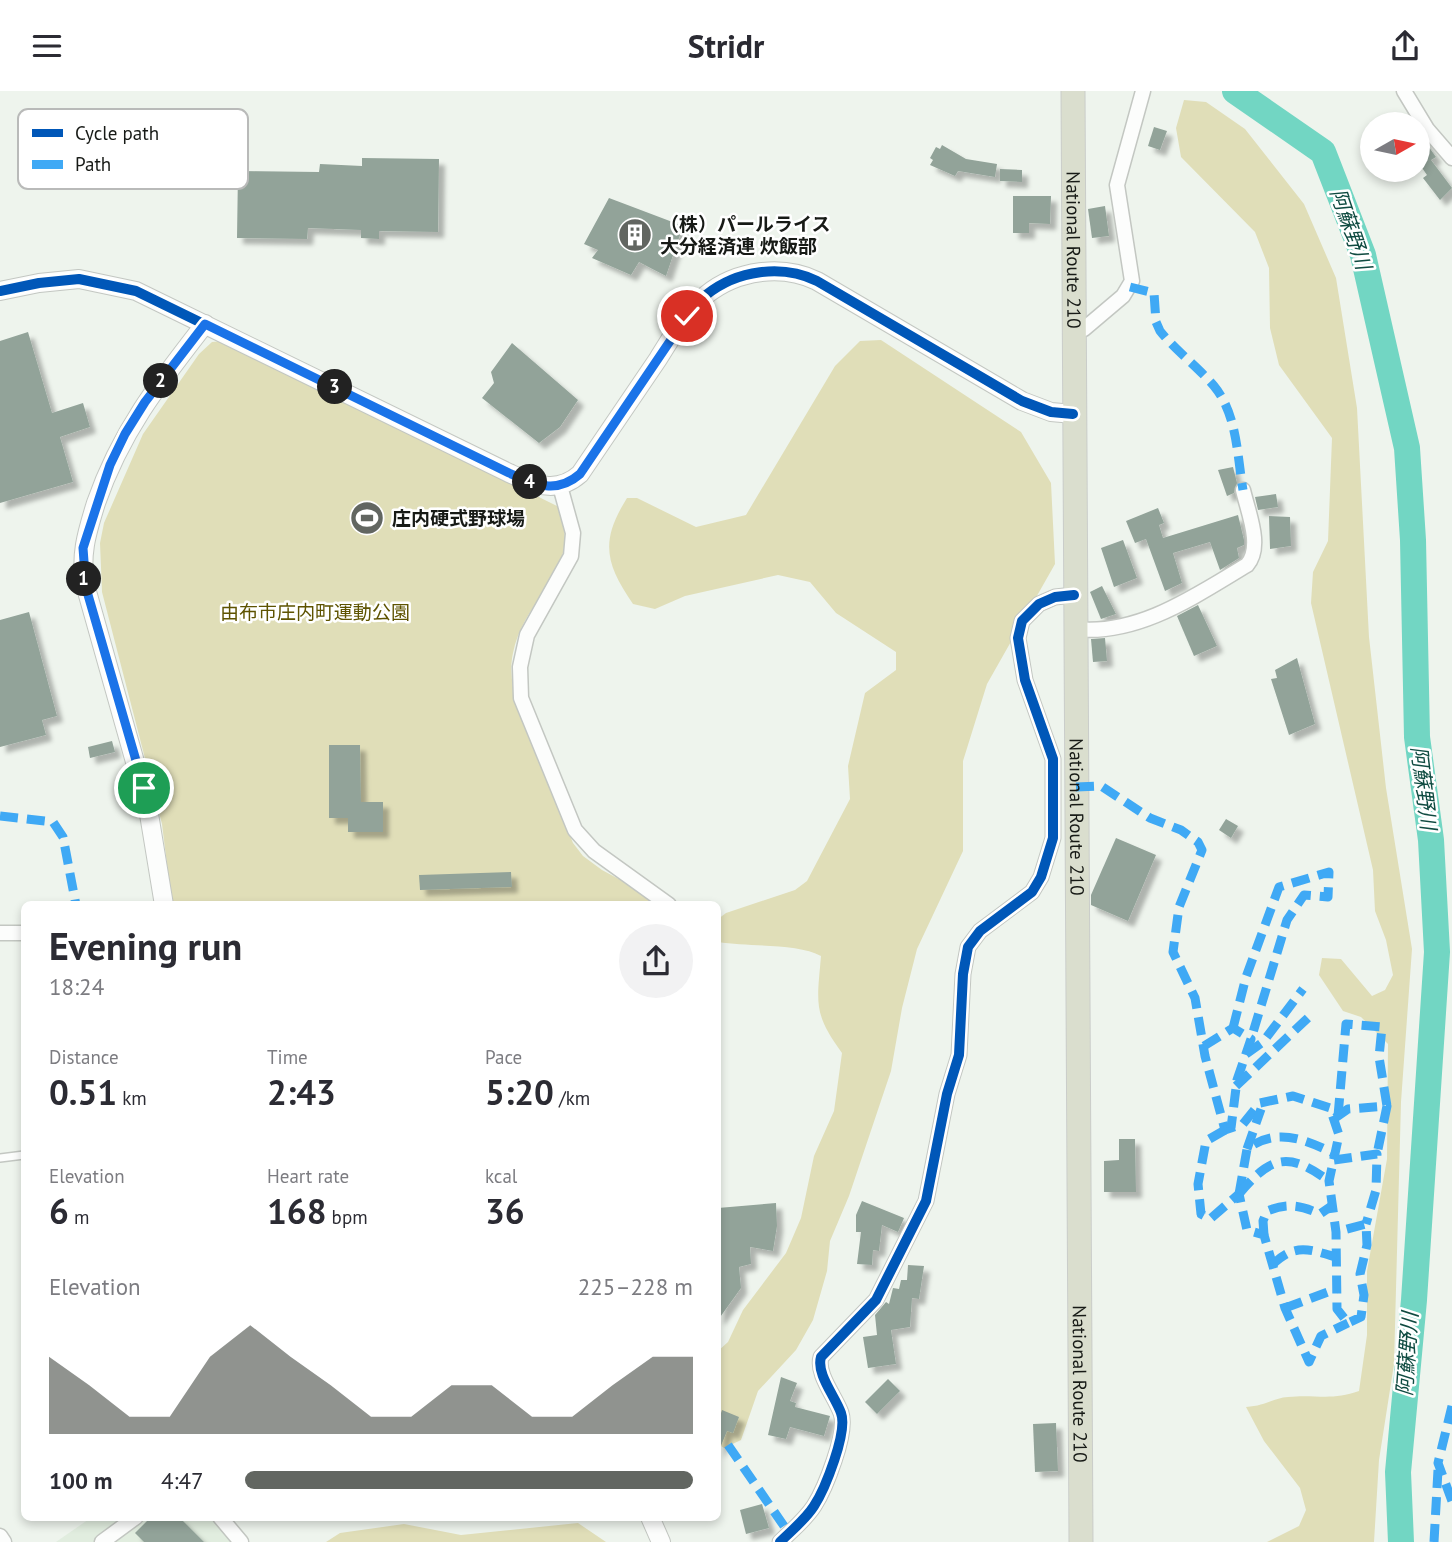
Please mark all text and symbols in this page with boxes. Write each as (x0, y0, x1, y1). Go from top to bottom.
text: Stridr (688, 25, 764, 67)
icon: menu (28, 27, 66, 65)
icon: share (1386, 27, 1424, 65)
legend (18, 109, 248, 189)
north arrow (1360, 112, 1430, 182)
map controls (1360, 112, 1430, 182)
text: Cycle path (75, 121, 159, 145)
text: Path (75, 152, 111, 176)
street label: National Route 210 (1061, 171, 1086, 329)
water label: 阿蘇野川 (1325, 185, 1378, 275)
place label: （株）パールライス 大分経済連 炊飯部 (660, 212, 830, 258)
building icon: （株）パールライス 大分経済連 炊飯部 (616, 216, 654, 254)
pin (657, 286, 717, 346)
icon: check (668, 297, 706, 335)
pin: 2 (144, 363, 178, 399)
text: 2 (155, 368, 166, 392)
pin: 3 (318, 369, 352, 405)
text: 3 (329, 374, 340, 398)
pin: 4 (512, 465, 548, 499)
text: 4 (524, 469, 535, 493)
sports icon: 庄内硬式野球場 (348, 499, 386, 537)
place label: 庄内硬式野球場 (392, 506, 525, 530)
pin: 1 (66, 561, 102, 596)
text: 1 (78, 566, 89, 590)
park label: 由布市庄内町運動公園 (220, 600, 410, 624)
street label: National Route 210 (1065, 738, 1089, 896)
water label: 阿蘇野川 (1405, 745, 1443, 833)
pin (114, 758, 174, 818)
icon: arrive (125, 769, 163, 807)
text: Evening run (49, 921, 242, 970)
button: share (619, 924, 693, 998)
text: 18:24 (49, 972, 104, 1001)
text: Distance (49, 1045, 119, 1069)
text: Time (267, 1045, 308, 1069)
text: Pace (485, 1045, 522, 1069)
text: 0.51 (49, 1069, 117, 1115)
text: 2:43 (267, 1069, 336, 1115)
text: 5:20 (485, 1069, 554, 1115)
text: km (117, 1086, 147, 1110)
text: /km (554, 1086, 590, 1110)
text: Elevation (49, 1164, 125, 1188)
text: Heart rate (267, 1164, 349, 1188)
text: kcal (485, 1164, 517, 1188)
text: 6 (49, 1188, 69, 1234)
text: 168 (267, 1188, 327, 1234)
text: 36 (485, 1188, 525, 1234)
text: m (69, 1205, 89, 1229)
text: bpm (327, 1205, 368, 1229)
text: Elevation (49, 1272, 141, 1301)
text: 225–228 m (578, 1272, 693, 1301)
street label: National Route 210 (1068, 1305, 1093, 1463)
water label: 阿蘇野川 (1391, 1309, 1424, 1397)
text: 100 m (49, 1466, 112, 1495)
text: 4:47 (161, 1466, 204, 1495)

